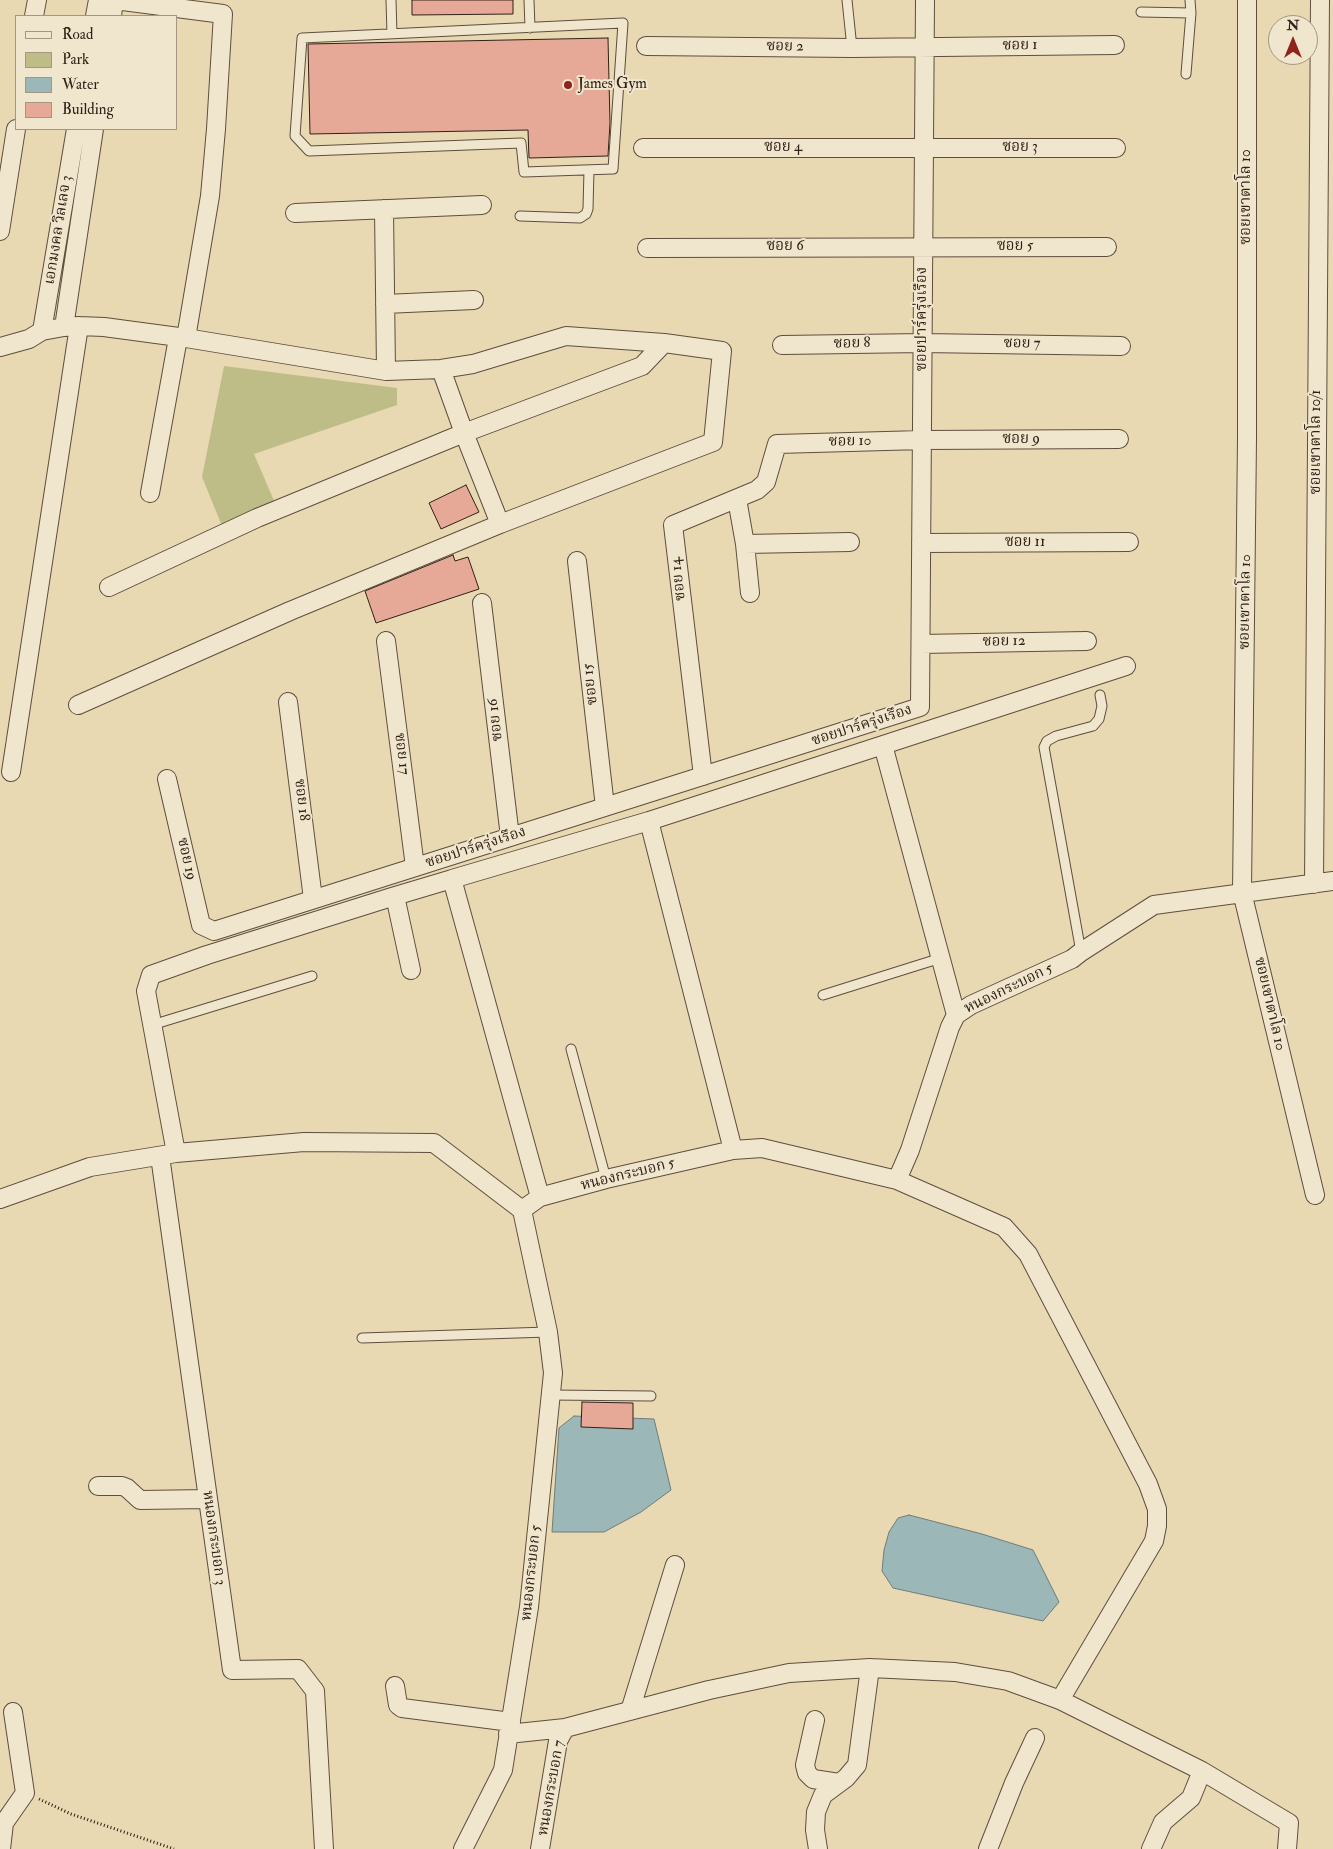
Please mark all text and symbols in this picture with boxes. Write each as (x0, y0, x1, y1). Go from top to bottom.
legend (15, 15, 178, 130)
north arrow (1268, 15, 1318, 65)
text: N (1287, 17, 1299, 34)
text: Road (62, 25, 93, 44)
street label: ซอย 1 (1002, 37, 1038, 55)
street label: ซอย 2 (766, 38, 804, 56)
text: Park (62, 50, 89, 69)
text: Water (62, 75, 99, 94)
place label: James Gym (578, 76, 647, 94)
marker: James Gym (562, 79, 574, 91)
text: Building (62, 100, 114, 119)
street label: ซอย 4 (764, 139, 802, 157)
street label: ซอย 3 (1002, 139, 1038, 157)
street label: ซอยเขาตาโล 10 (1238, 149, 1256, 245)
street label: เอกมงคล วิลเลจ 3 (41, 174, 77, 286)
street label: ซอย 6 (766, 238, 804, 256)
street label: ซอย 5 (997, 238, 1033, 256)
street label: ซอยปาร์ครุ่งเรือง (914, 267, 932, 371)
street label: ซอย 8 (833, 335, 871, 353)
street label: ซอย 7 (1003, 335, 1041, 353)
street label: ซอยเขาตาโล 10/1 (1308, 390, 1326, 494)
street label: ซอย 9 (1002, 431, 1040, 449)
street label: ซอย 10 (828, 433, 872, 451)
street label: ซอย 11 (1005, 534, 1045, 552)
street label: ซอยเขาตาโล 10 (1236, 554, 1256, 650)
street label: ซอย 14 (667, 556, 691, 602)
street label: ซอย 12 (982, 633, 1026, 651)
street label: ซอย 15 (580, 662, 602, 706)
street label: ซอย 16 (484, 698, 508, 742)
street label: ซอยปาร์ครุ่งเรือง (810, 701, 914, 751)
street label: ซอย 17 (389, 732, 413, 776)
street label: ซอย 18 (289, 778, 313, 822)
street label: ซอยปาร์ครุ่งเรือง (424, 823, 528, 873)
street label: ซอย 19 (172, 836, 200, 882)
street label: ซอยเขาตาโล 10 (1249, 955, 1289, 1053)
street label: หนองกระบอก 5 (962, 960, 1056, 1018)
street label: หนองกระบอก 5 (579, 1155, 677, 1195)
street label: หนองกระบอก 3 (197, 1489, 229, 1587)
street label: หนองกระบอก 5 (518, 1524, 546, 1622)
street label: หนองกระบอก 7 (535, 1739, 569, 1837)

